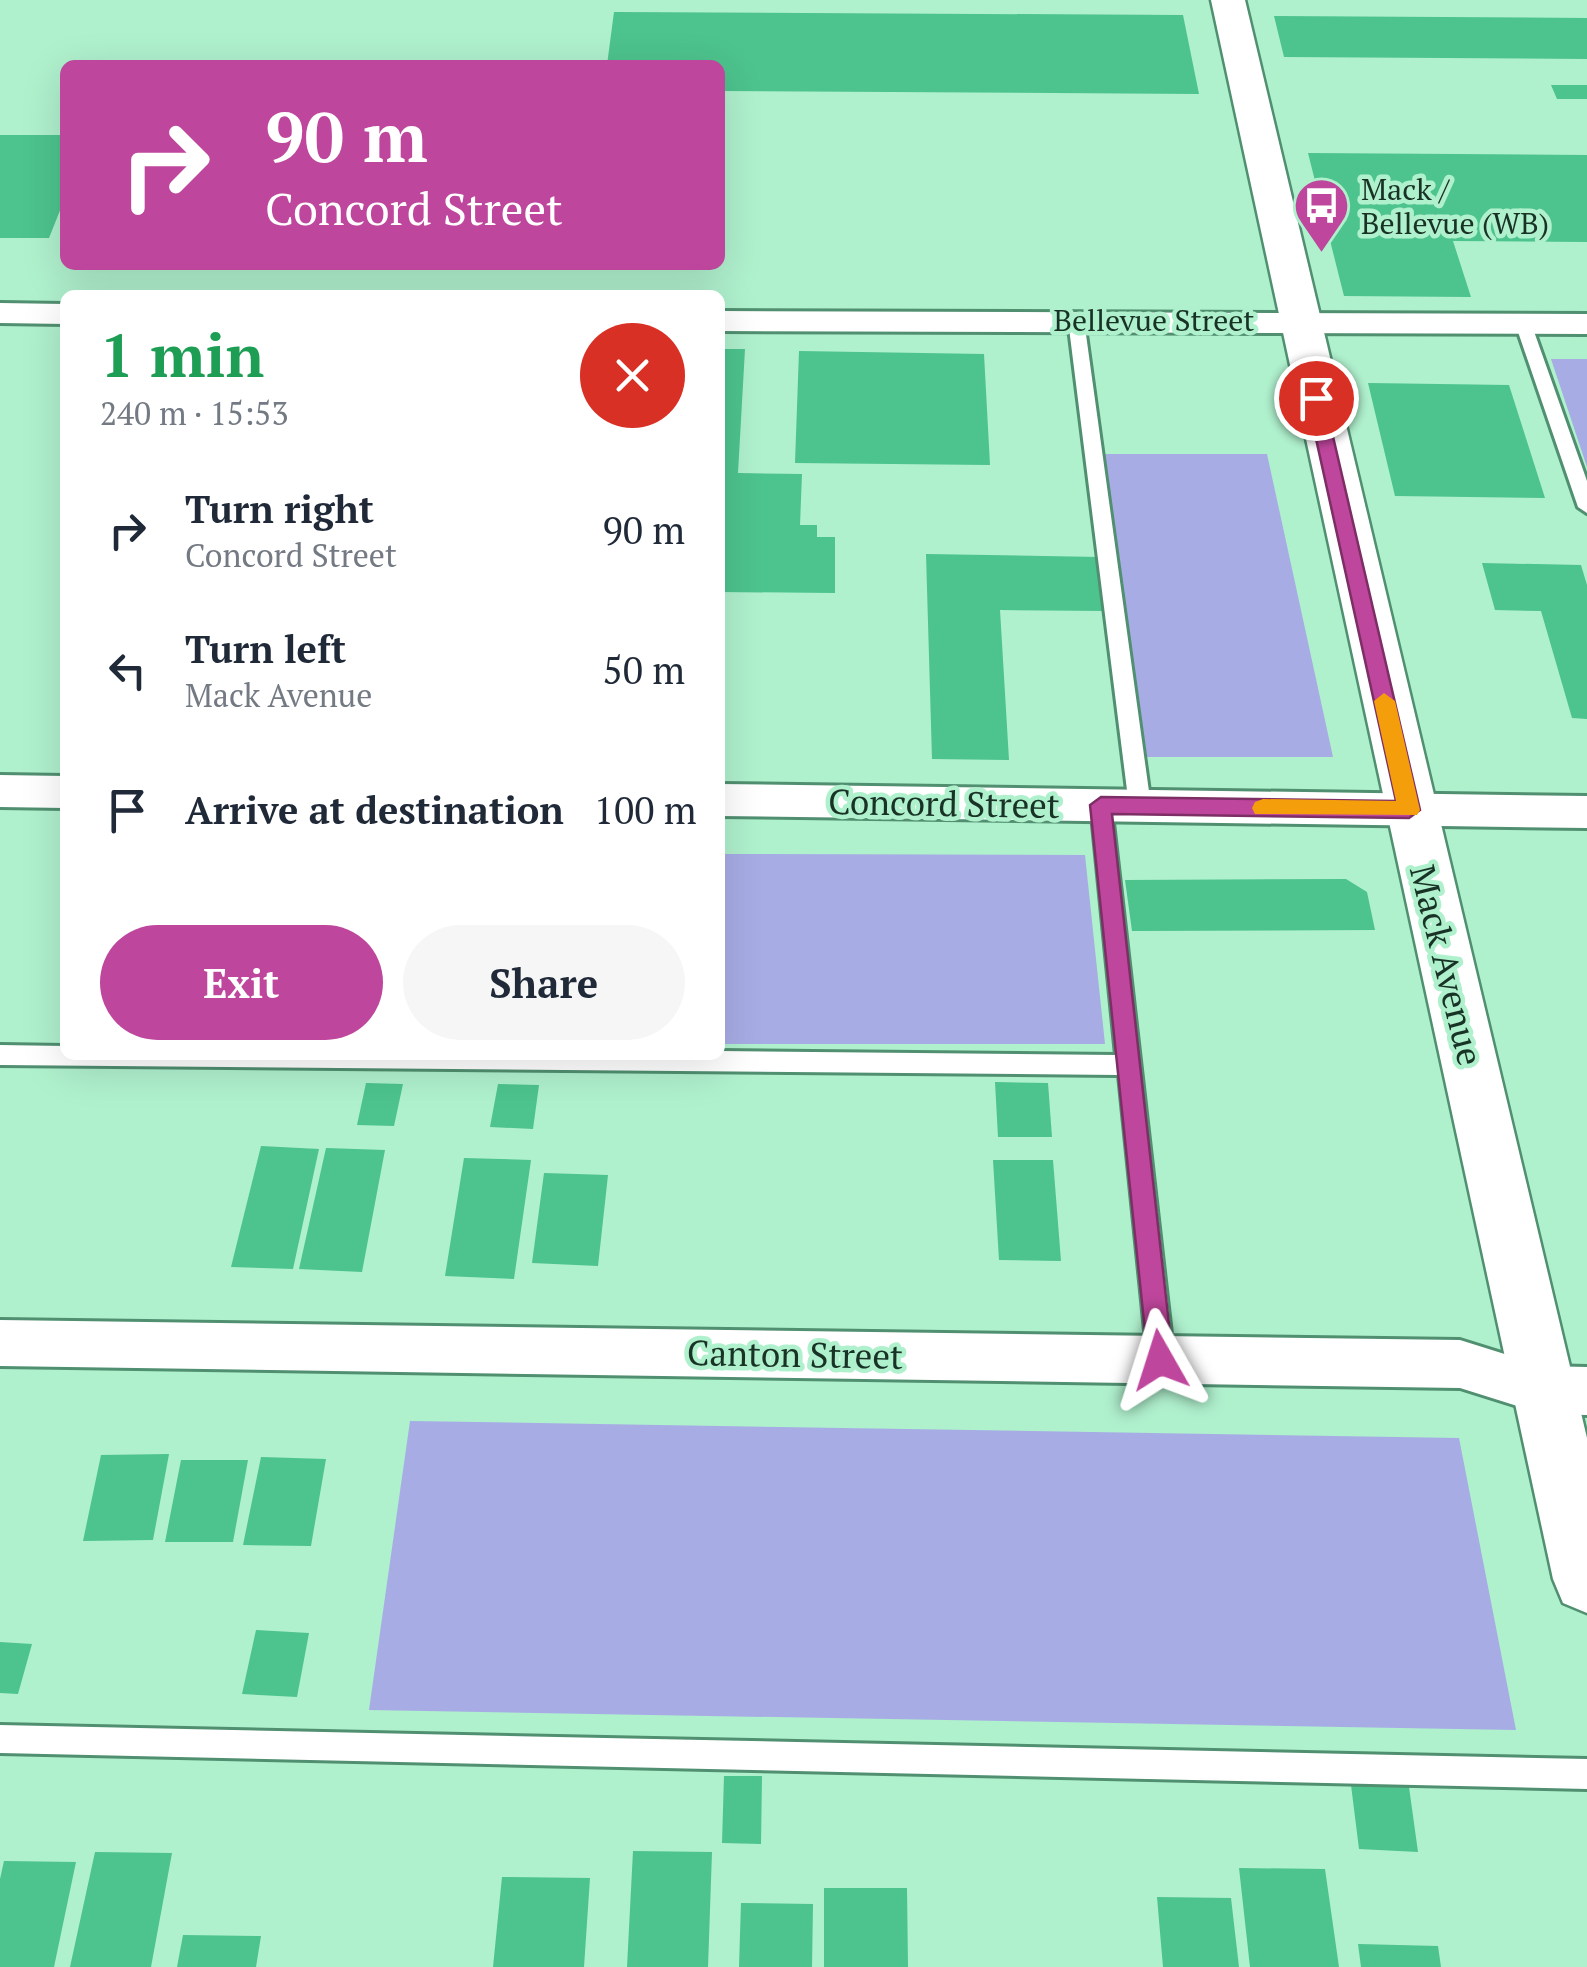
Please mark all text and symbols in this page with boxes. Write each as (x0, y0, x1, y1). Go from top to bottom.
text: 90 m (265, 89, 428, 182)
icon: right (100, 100, 230, 230)
place label: Mack / Bellevue (WB) (1361, 169, 1549, 243)
bus stop icon: Mack / Bellevue (WB) (1292, 176, 1352, 255)
text: Concord Street (265, 178, 563, 238)
street label: Bellevue Street (1054, 300, 1255, 340)
text: 1 min (100, 315, 264, 394)
button: close (580, 323, 685, 428)
pin (1274, 356, 1359, 441)
icon: arrive (1289, 371, 1344, 426)
text: 240 m · 15:53 (100, 392, 288, 434)
text: Turn right (185, 484, 374, 534)
icon: right (100, 503, 155, 558)
text: 90 m (602, 505, 685, 555)
text: Concord Street (185, 534, 397, 576)
text: Turn left (185, 624, 346, 674)
icon: left (100, 643, 155, 698)
text: 50 m (602, 645, 685, 695)
text: Mack Avenue (185, 674, 372, 716)
street label: Concord Street (828, 778, 1060, 828)
icon: arrive (100, 783, 155, 838)
text: Arrive at destination (185, 785, 564, 835)
text: 100 m (594, 785, 697, 835)
street label: Mack Avenue (1400, 860, 1494, 1070)
button: Exit (100, 925, 383, 1040)
button: Share (403, 925, 685, 1040)
position arrow (1108, 1308, 1212, 1412)
street label: Canton Street (687, 1329, 903, 1379)

